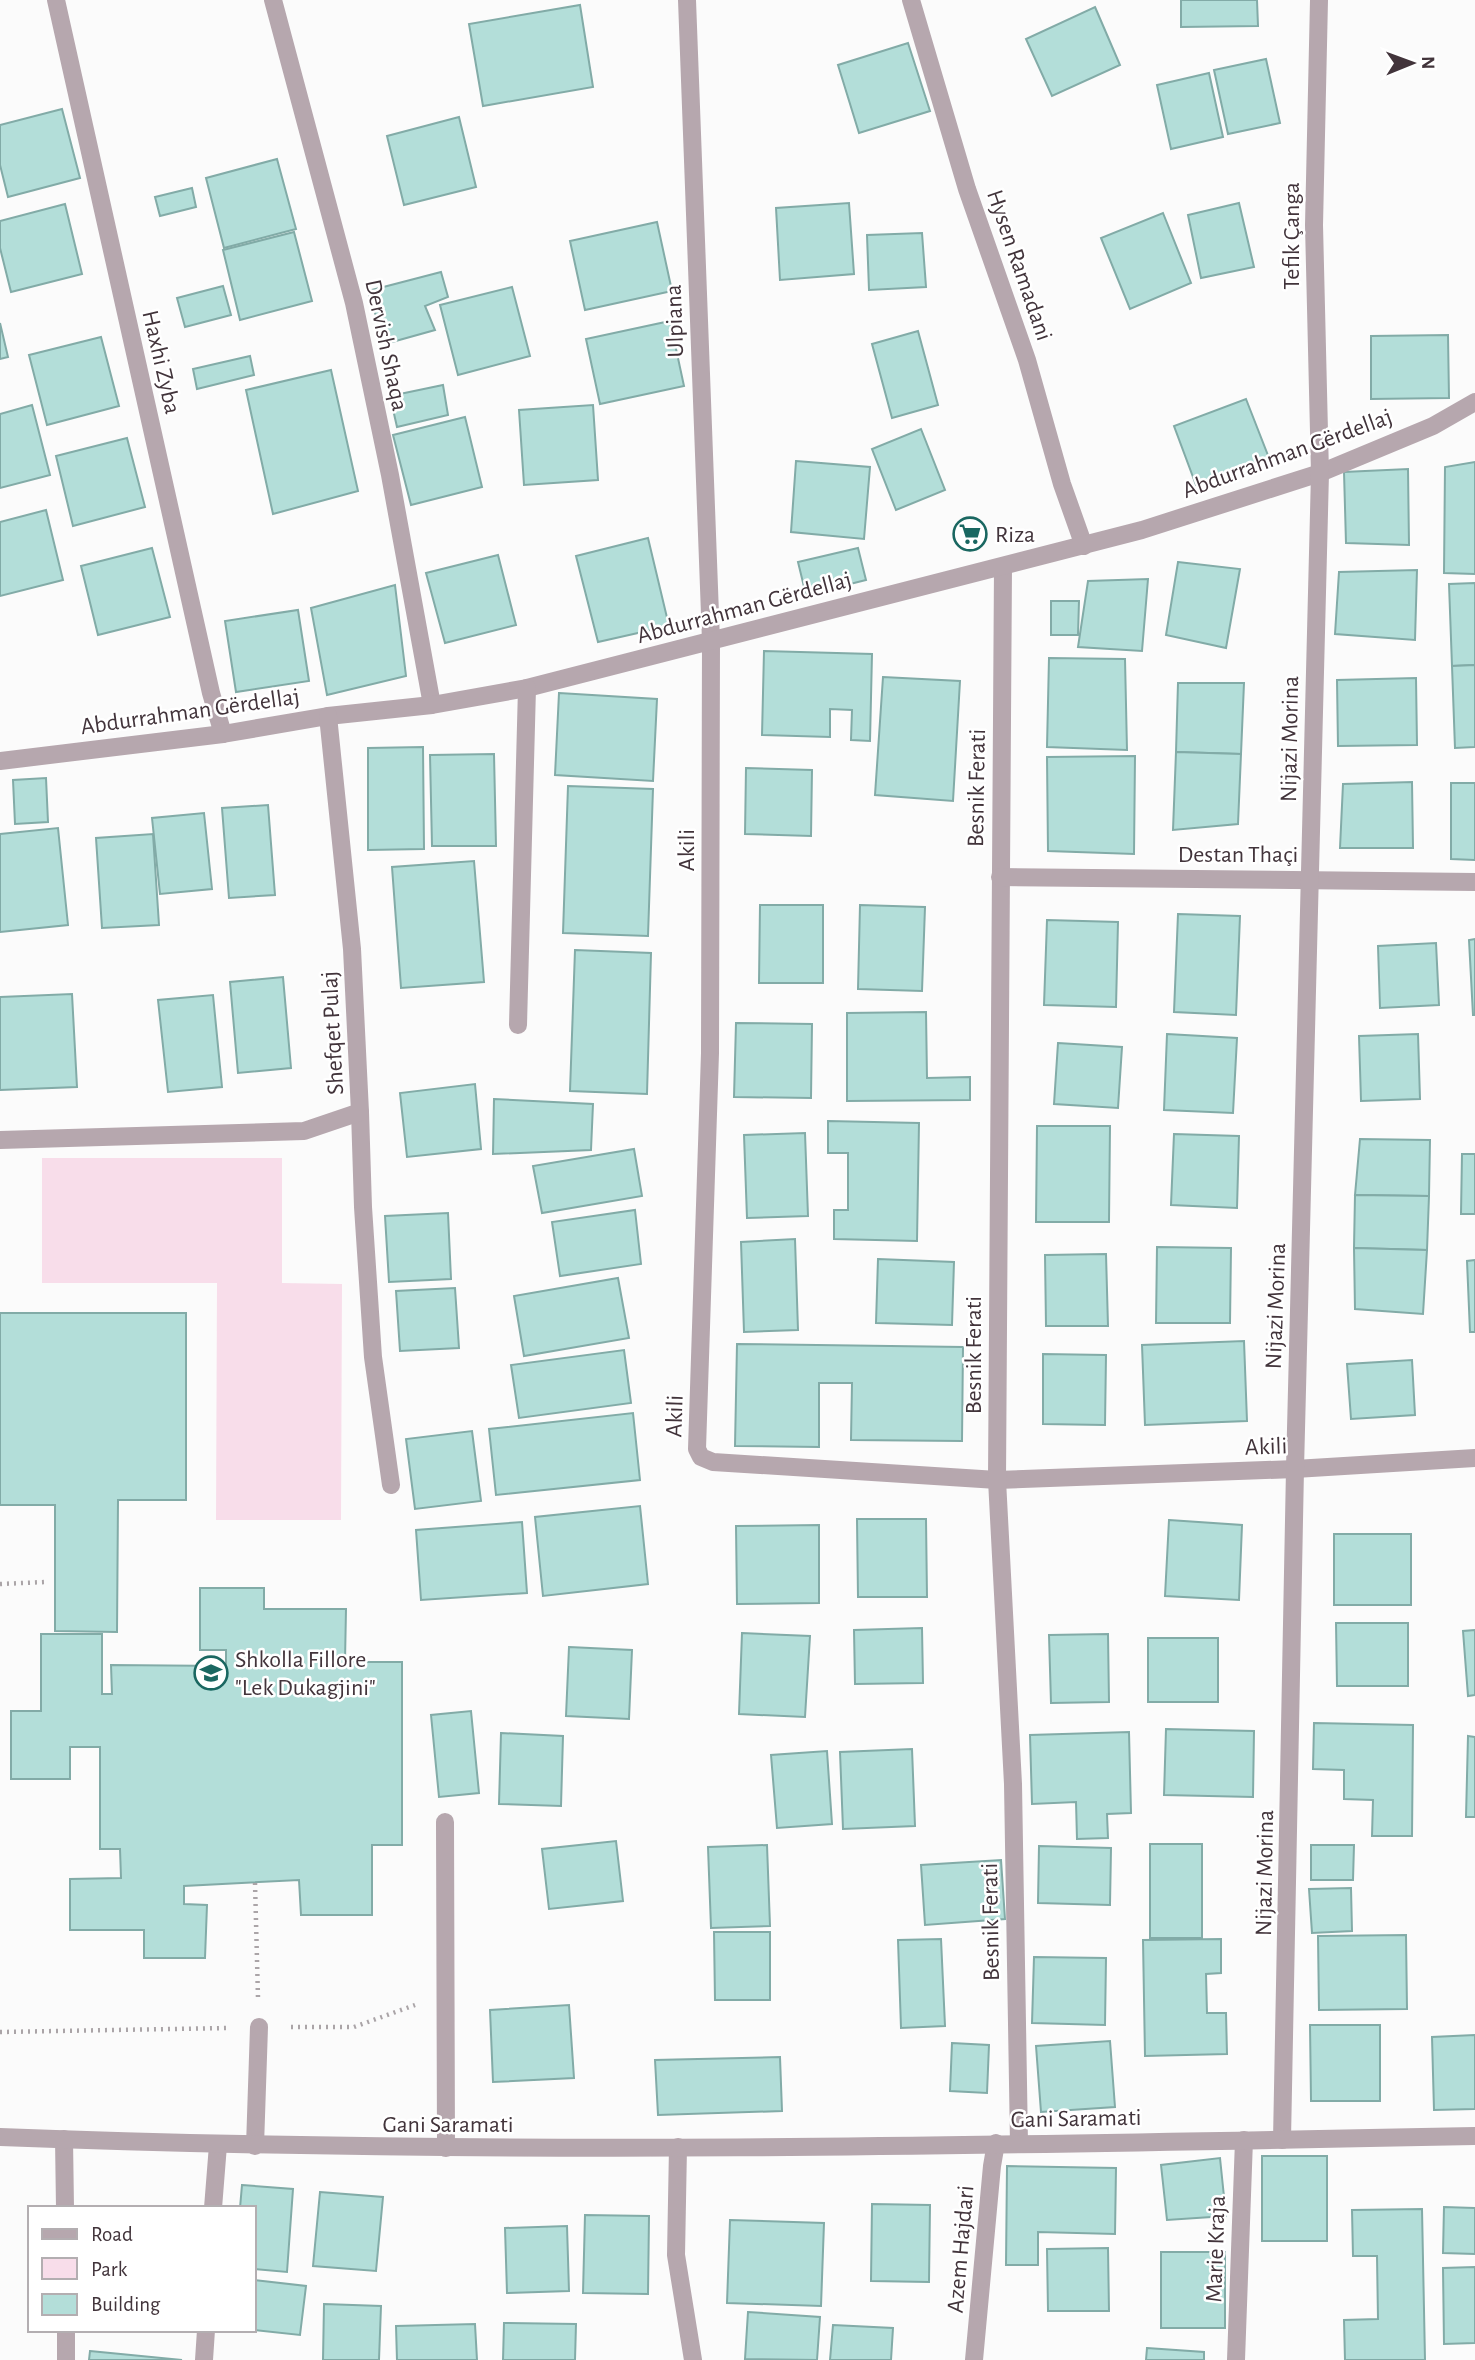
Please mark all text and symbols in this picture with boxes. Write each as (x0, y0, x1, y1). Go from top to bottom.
north arrow (1377, 28, 1447, 98)
text: N (1418, 56, 1437, 70)
street label: Tefik Çanga (1280, 182, 1304, 290)
street label: Hysen Ramadani (982, 187, 1056, 344)
street label: Dervish Shaqa (360, 277, 412, 413)
street label: Ulpiana (662, 284, 688, 358)
street label: Haxhi Zyba (137, 308, 185, 416)
street label: Abdurrahman Gërdellaj (1179, 405, 1395, 503)
supermarket icon: Riza (951, 515, 989, 553)
place label: Riza (995, 523, 1035, 547)
street label: Abdurrahman Gërdellaj (634, 568, 854, 648)
street label: Nijazi Morina (1277, 676, 1303, 802)
street label: Abdurrahman Gërdellaj (79, 685, 301, 739)
street label: Besnik Ferati (964, 729, 990, 847)
street label: Akili (675, 829, 699, 871)
street label: Destan Thaçi (1178, 843, 1298, 867)
street label: Shefqet Pulaj (318, 970, 348, 1096)
street label: Nijazi Morina (1262, 1242, 1290, 1370)
street label: Besnik Ferati (962, 1296, 986, 1414)
street label: Akili (662, 1394, 688, 1438)
street label: Akili (1244, 1434, 1288, 1460)
place label: Shkolla Fillore "Lek Dukagjini" (235, 1648, 376, 1700)
school or university icon: Shkolla Fillore "Lek Dukagjini" (192, 1654, 230, 1692)
street label: Nijazi Morina (1252, 1810, 1278, 1936)
street label: Besnik Ferati (978, 1863, 1004, 1981)
street label: Gani Saramati (1010, 2106, 1142, 2132)
street label: Gani Saramati (383, 2113, 513, 2137)
street label: Azem Hajdari (943, 2184, 979, 2314)
street label: Marie Kraja (1202, 2195, 1230, 2303)
legend (28, 2206, 256, 2332)
text: Road (91, 2224, 133, 2245)
text: Park (91, 2259, 128, 2280)
text: Building (91, 2294, 161, 2315)

